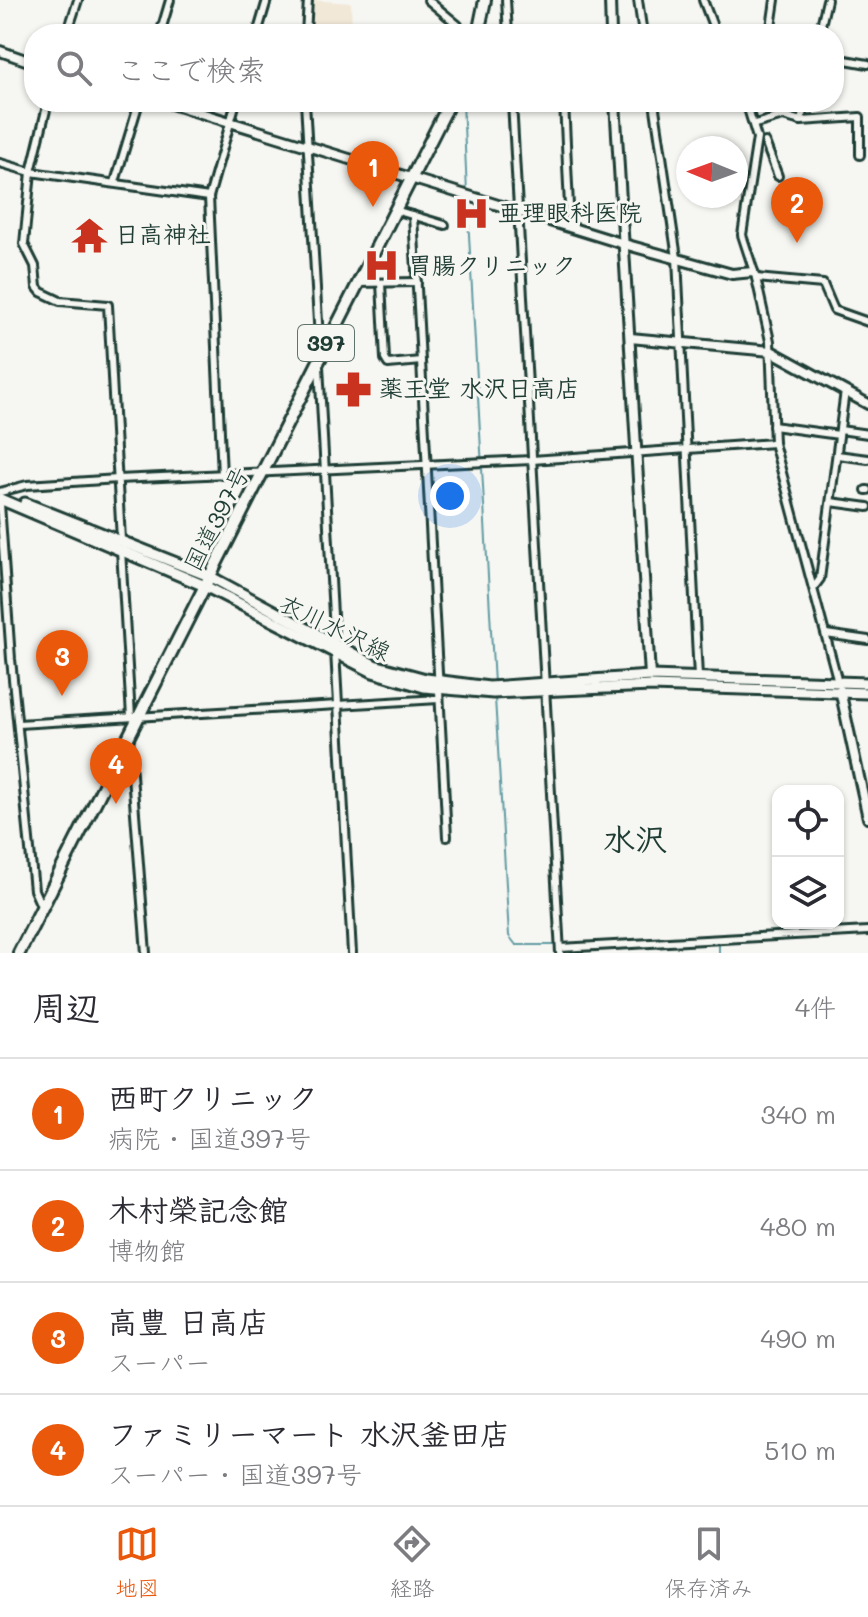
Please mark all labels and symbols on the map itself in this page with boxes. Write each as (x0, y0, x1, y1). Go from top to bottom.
north arrow (676, 136, 748, 208)
pin: 1 (347, 141, 399, 207)
pin: 2 (771, 177, 823, 243)
hospital icon: 亜理眼科医院 (453, 194, 491, 232)
place label: 亜理眼科医院 (498, 196, 642, 227)
temple icon: 日高神社 (70, 216, 108, 254)
place label: 日高神社 (115, 218, 211, 249)
hospital icon: 胃腸クリニック (363, 247, 401, 285)
place label: 胃腸クリニック (408, 249, 576, 280)
road number: 397 (298, 325, 354, 361)
pharmacy icon: 薬王堂 水沢日高店 (334, 370, 372, 408)
place label: 薬王堂 水沢日高店 (379, 372, 580, 403)
street label: 国道397号 (176, 461, 255, 576)
your location (430, 476, 470, 516)
street label: 衣川水沢線 (275, 586, 396, 667)
pin: 3 (36, 630, 88, 696)
pin: 4 (90, 738, 142, 804)
district label: 水沢 (603, 817, 667, 859)

